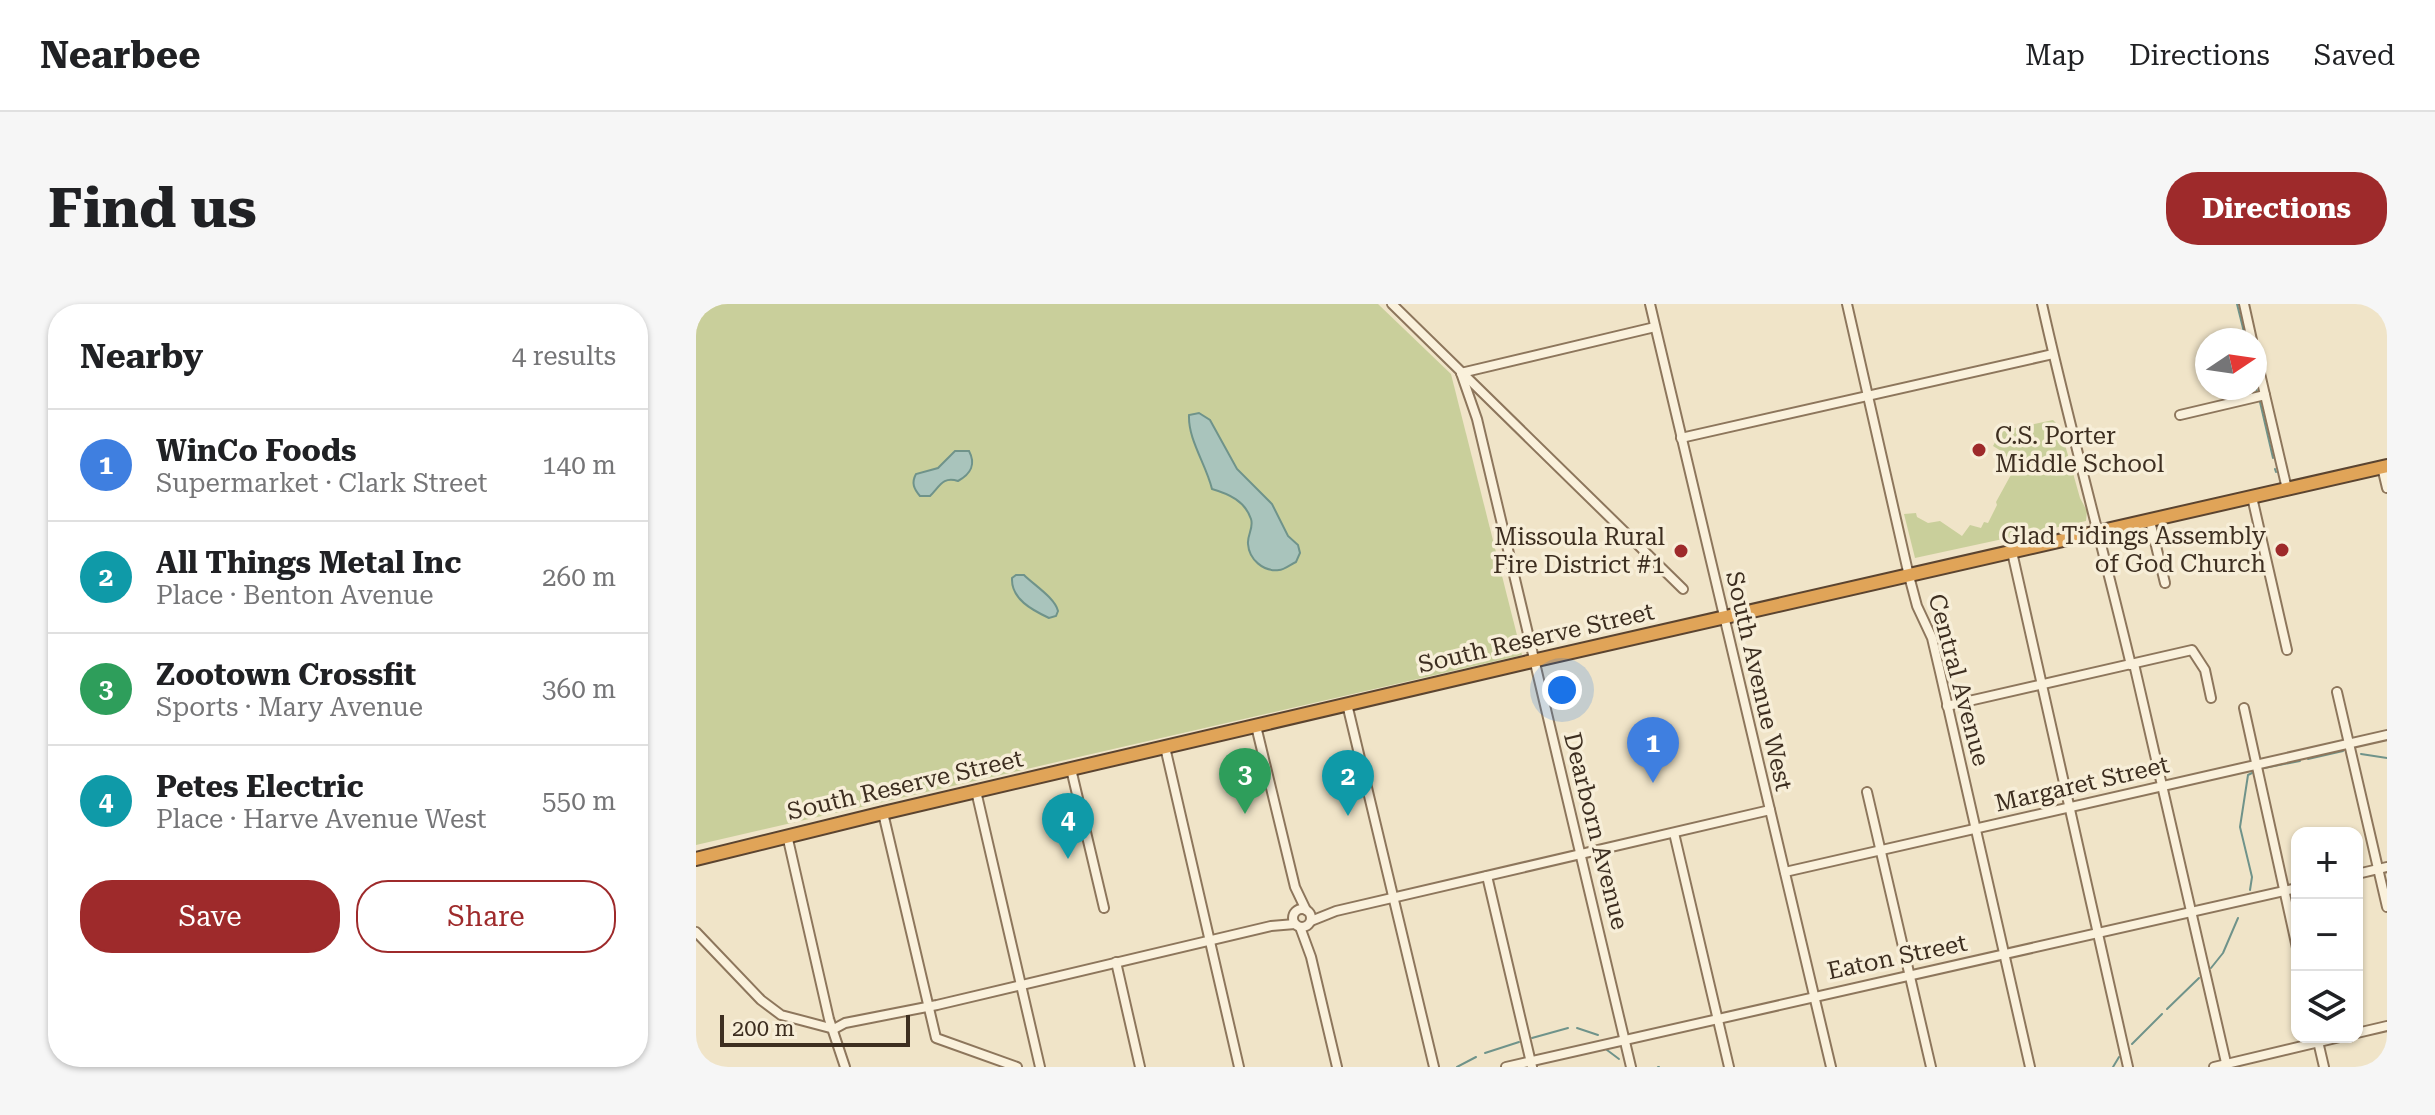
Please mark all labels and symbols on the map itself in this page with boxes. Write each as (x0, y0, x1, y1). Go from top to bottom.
north arrow (2195, 328, 2267, 400)
place label: C.S. Porter Middle School (1995, 422, 2164, 478)
marker: C.S. Porter Middle School (1970, 441, 1988, 459)
place label: Glad Tidings Assembly of God Church (2001, 522, 2267, 578)
place label: Missoula Rural Fire District #1 (1493, 523, 1665, 579)
marker: Glad Tidings Assembly of God Church (2273, 541, 2291, 559)
marker: Missoula Rural Fire District #1 (1672, 542, 1690, 560)
street label: South Avenue West (1720, 568, 1798, 794)
street label: Central Avenue (1923, 591, 1995, 769)
street label: South Reserve Street (1415, 597, 1657, 679)
your location (1542, 670, 1582, 710)
pin: 1 (1627, 717, 1679, 783)
street label: Dearborn Avenue (1558, 729, 1634, 933)
street label: South Reserve Street (784, 744, 1026, 826)
pin: 3 (1219, 748, 1271, 814)
pin: 2 (1322, 750, 1374, 816)
street label: Margaret Street (1992, 750, 2172, 818)
pin: 4 (1042, 793, 1094, 859)
street label: Eaton Street (1825, 929, 1969, 985)
scale bar (720, 1011, 910, 1047)

